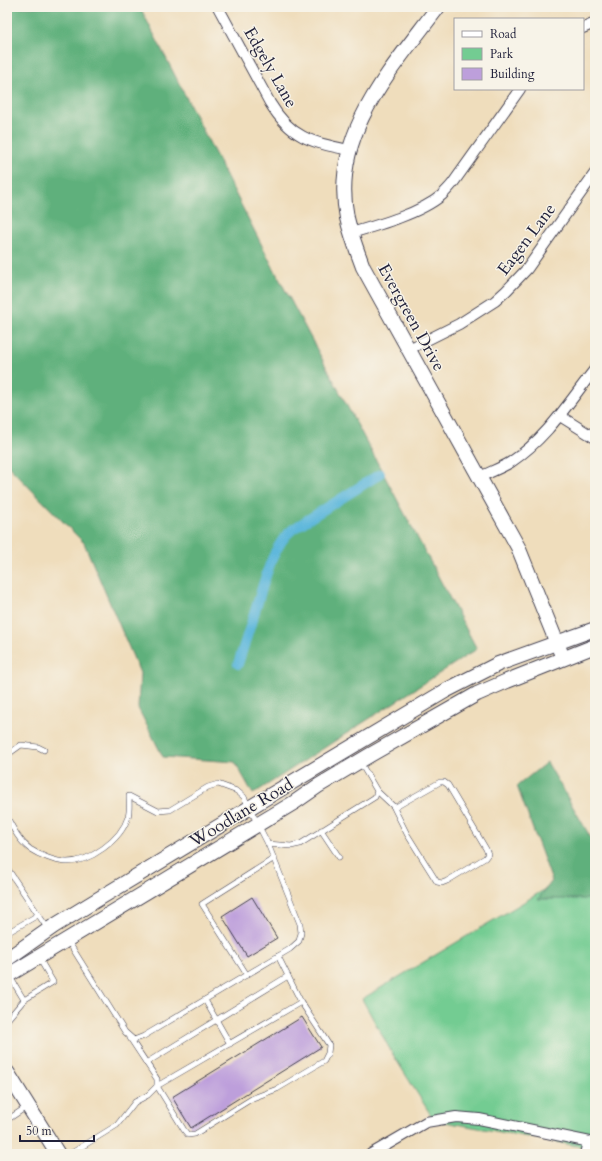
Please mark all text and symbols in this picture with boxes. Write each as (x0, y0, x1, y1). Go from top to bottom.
legend (454, 18, 584, 90)
street label: Edgely Lane (238, 23, 303, 112)
text: Road (490, 26, 517, 42)
text: Park (490, 46, 514, 62)
text: Building (490, 66, 535, 82)
street label: Eagen Lane (492, 199, 561, 280)
street label: Evergreen Drive (373, 259, 451, 375)
street label: Woodlane Road (184, 772, 297, 853)
scale bar (20, 1117, 94, 1143)
text: 50 m (26, 1123, 53, 1139)

